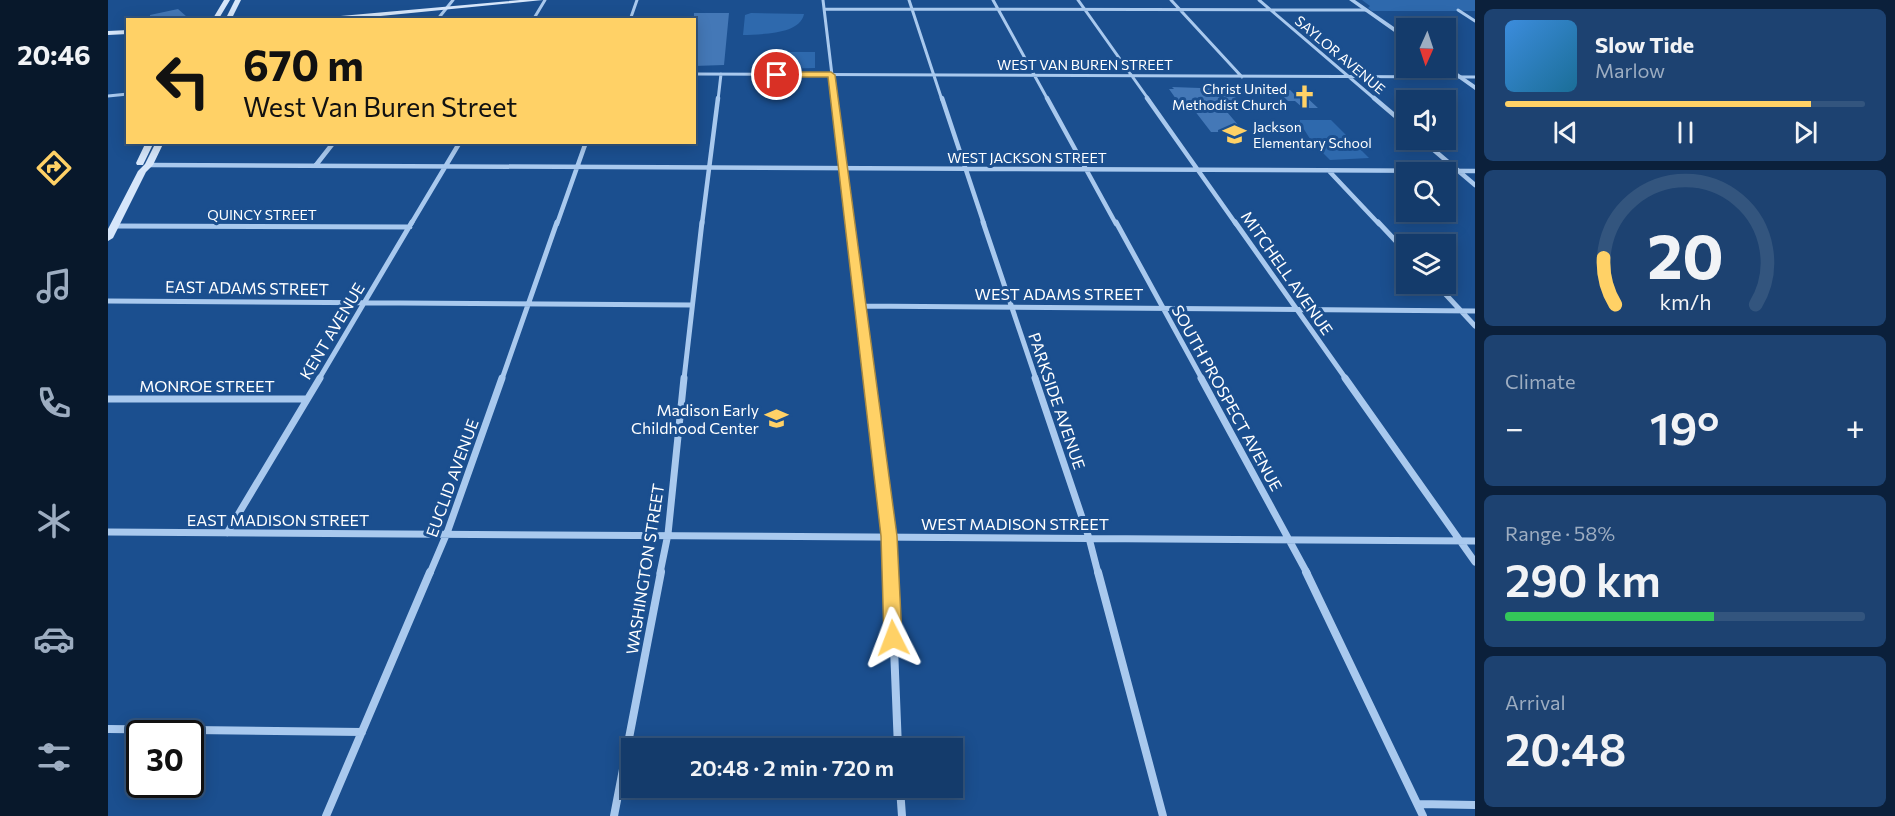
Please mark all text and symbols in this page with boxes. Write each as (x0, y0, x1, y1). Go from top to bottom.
street label: SAYLOR AVENUE (1292, 12, 1389, 97)
north arrow (1396, 18, 1456, 78)
map controls (1396, 18, 1456, 294)
text: Slow Tide (1595, 31, 1694, 58)
text: 20:46 (17, 38, 91, 71)
text: 670 m (243, 38, 364, 90)
icon: left (144, 42, 222, 120)
pin (751, 49, 802, 100)
street label: WEST VAN BUREN STREET (997, 56, 1173, 73)
icon: arrive (760, 58, 793, 91)
text: Marlow (1595, 58, 1665, 82)
place label: Christ United Methodist Church (1172, 80, 1287, 113)
church icon: Christ United Methodist Church (1292, 84, 1318, 110)
text: West Van Buren Street (243, 90, 517, 123)
button: sound (1396, 90, 1456, 150)
icon: previous (1549, 116, 1582, 149)
icon: pause (1669, 116, 1702, 149)
icon: next (1789, 116, 1822, 149)
place label: Jackson Elementary School (1253, 118, 1372, 151)
school or university icon: Jackson Elementary School (1222, 122, 1248, 148)
icon: directions (33, 147, 75, 189)
street label: WEST JACKSON STREET (947, 149, 1107, 166)
button: search (1396, 162, 1456, 222)
street label: QUINCY STREET (207, 206, 317, 223)
street label: MITCHELL AVENUE (1237, 207, 1337, 338)
text: 20 (1647, 216, 1723, 292)
button: layers (1396, 234, 1456, 294)
icon: music (33, 265, 75, 307)
street label: EAST ADAMS STREET (165, 277, 329, 298)
street label: KENT AVENUE (295, 279, 368, 382)
street label: WEST ADAMS STREET (975, 284, 1143, 303)
text: km/h (1659, 288, 1711, 314)
street label: SOUTH PROSPECT AVENUE (1168, 301, 1287, 494)
street label: PARKSIDE AVENUE (1025, 330, 1090, 472)
text: Climate (1505, 369, 1575, 393)
street label: MONROE STREET (139, 376, 275, 395)
icon: phone (33, 382, 75, 424)
text: 19° (1650, 399, 1719, 454)
place label: Madison Early Childhood Center (631, 400, 760, 437)
school or university icon: Madison Early Childhood Center (764, 406, 790, 432)
text: − (1505, 406, 1524, 447)
text: + (1846, 406, 1865, 447)
street label: EUCLID AVENUE (421, 416, 482, 539)
street label: WASHINGTON STREET (622, 482, 667, 656)
icon: climate (33, 500, 75, 542)
street label: EAST MADISON STREET (187, 510, 369, 529)
street label: WEST MADISON STREET (921, 514, 1109, 533)
text: Range · 58% (1505, 521, 1615, 545)
text: 290 km (1505, 551, 1661, 606)
position arrow (861, 606, 925, 670)
icon: car (33, 618, 75, 660)
text: Arrival (1505, 690, 1566, 714)
speed limit sign: 30 (126, 720, 204, 798)
text: 20:48 (1505, 720, 1626, 775)
icon: filters (33, 736, 75, 778)
text: 20:48 · 2 min · 720 m (690, 754, 894, 781)

